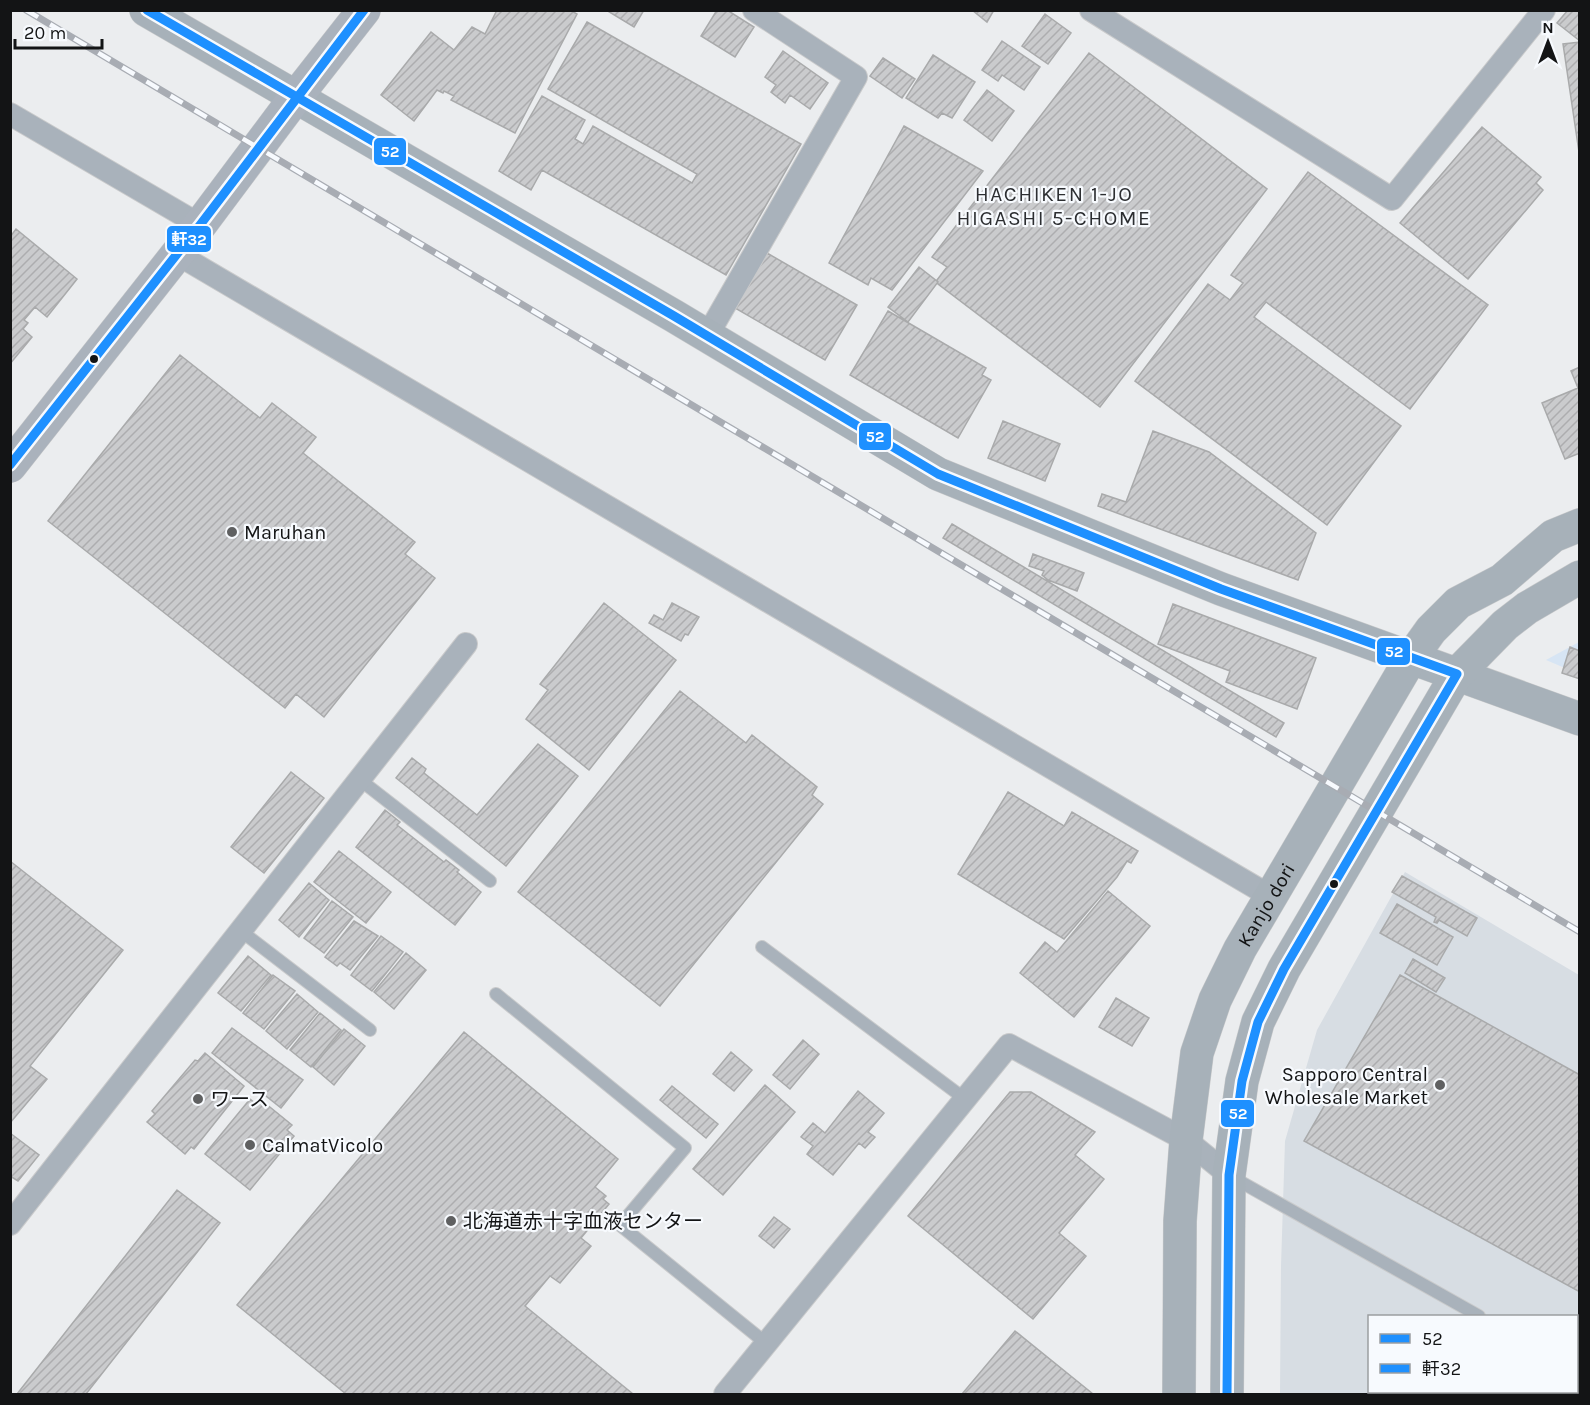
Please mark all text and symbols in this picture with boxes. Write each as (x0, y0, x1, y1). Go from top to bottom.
scale bar (15, 12, 102, 50)
north arrow (1518, 12, 1578, 72)
text: N (1542, 18, 1554, 37)
text: 20 m (24, 22, 66, 44)
line badge: 52 (373, 137, 407, 166)
text: 52 (381, 142, 400, 161)
district label: HACHIKEN 1-JO HIGASHI 5-CHOME (957, 182, 1151, 230)
line badge: 軒32 (166, 225, 212, 253)
text: 軒32 (171, 230, 207, 249)
unlabelled marker (88, 353, 100, 365)
line badge: 52 (858, 422, 892, 451)
text: 52 (866, 427, 885, 446)
place label: Maruhan (244, 521, 326, 544)
marker: Maruhan (225, 525, 239, 539)
line badge: 52 (1376, 637, 1411, 666)
text: 52 (1385, 642, 1404, 661)
street label: Kanjo dori (1233, 859, 1300, 951)
unlabelled marker (1328, 878, 1340, 890)
place label: Sapporo Central Wholesale Market (1265, 1063, 1428, 1109)
marker: Sapporo Central Wholesale Market (1433, 1078, 1447, 1092)
place label: ワース (210, 1088, 269, 1111)
marker: ワース (191, 1092, 205, 1106)
line badge: 52 (1220, 1099, 1255, 1128)
text: 52 (1229, 1104, 1248, 1123)
place label: CalmatVicolo (262, 1134, 383, 1157)
marker: CalmatVicolo (243, 1138, 257, 1152)
place label: 北海道赤十字血液センター (463, 1210, 703, 1233)
marker: 北海道赤十字血液センター (444, 1214, 458, 1228)
legend (1368, 1315, 1578, 1393)
text: 52 (1422, 1328, 1443, 1350)
text: 軒32 (1422, 1358, 1461, 1380)

